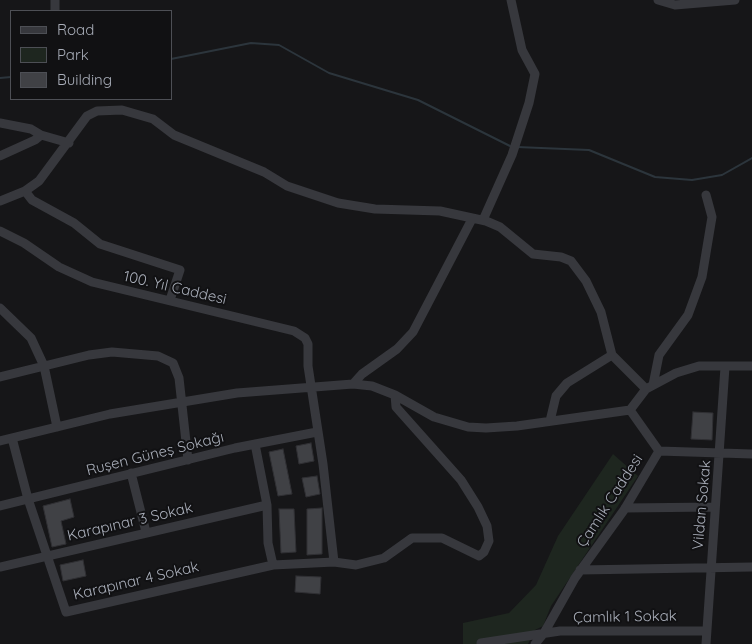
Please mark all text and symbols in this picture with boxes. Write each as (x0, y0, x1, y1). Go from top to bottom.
legend (10, 10, 172, 100)
text: Road (57, 20, 94, 39)
text: Park (57, 45, 89, 64)
text: Building (57, 70, 112, 89)
street label: 100. Yıl Caddesi (122, 267, 228, 309)
street label: Ruşen Güneş Sokağı (84, 428, 226, 480)
street label: Çamlık Caddesi (573, 451, 647, 551)
street label: Vildan Sokak (689, 459, 715, 551)
street label: Karapınar 3 Sokak (65, 499, 195, 545)
street label: Karapınar 4 Sokak (71, 558, 201, 604)
street label: Çamlık 1 Sokak (573, 607, 677, 627)

